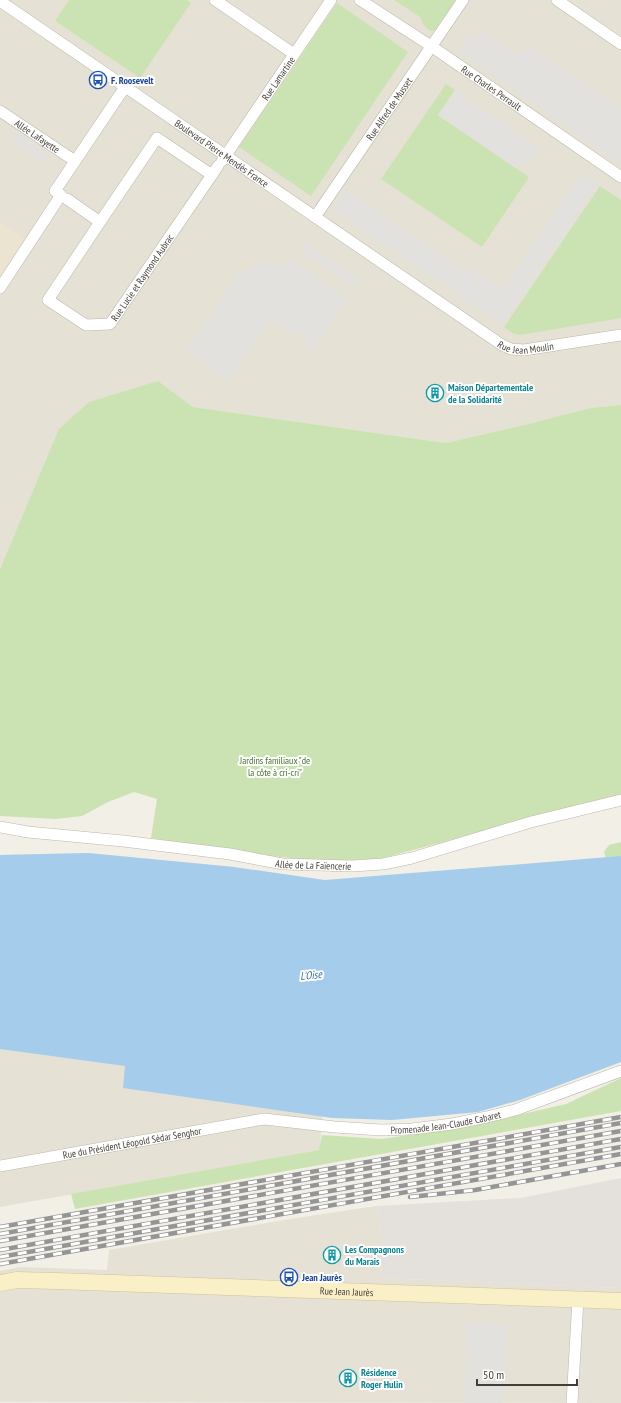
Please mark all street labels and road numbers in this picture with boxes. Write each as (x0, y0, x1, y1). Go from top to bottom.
street label: Rue Lamartine (259, 54, 298, 103)
street label: Rue Charles Perrault (458, 63, 524, 114)
street label: Rue Alfred de Musset (363, 75, 415, 143)
street label: Allée Lafayette (12, 117, 62, 156)
street label: Boulevard Pierre Mendès France (172, 117, 271, 190)
street label: Rue Lucie et Raymond Aubrac (108, 231, 177, 324)
street label: Rue Jean Moulin (495, 338, 555, 357)
street label: Allée de La Faïencerie (274, 857, 352, 873)
street label: Promenade Jean-Claude Cabaret (391, 1108, 502, 1137)
street label: Rue du Président Léopold Sédar Senghor (62, 1124, 203, 1162)
street label: Rue Jean Jaurès (320, 1284, 374, 1299)

